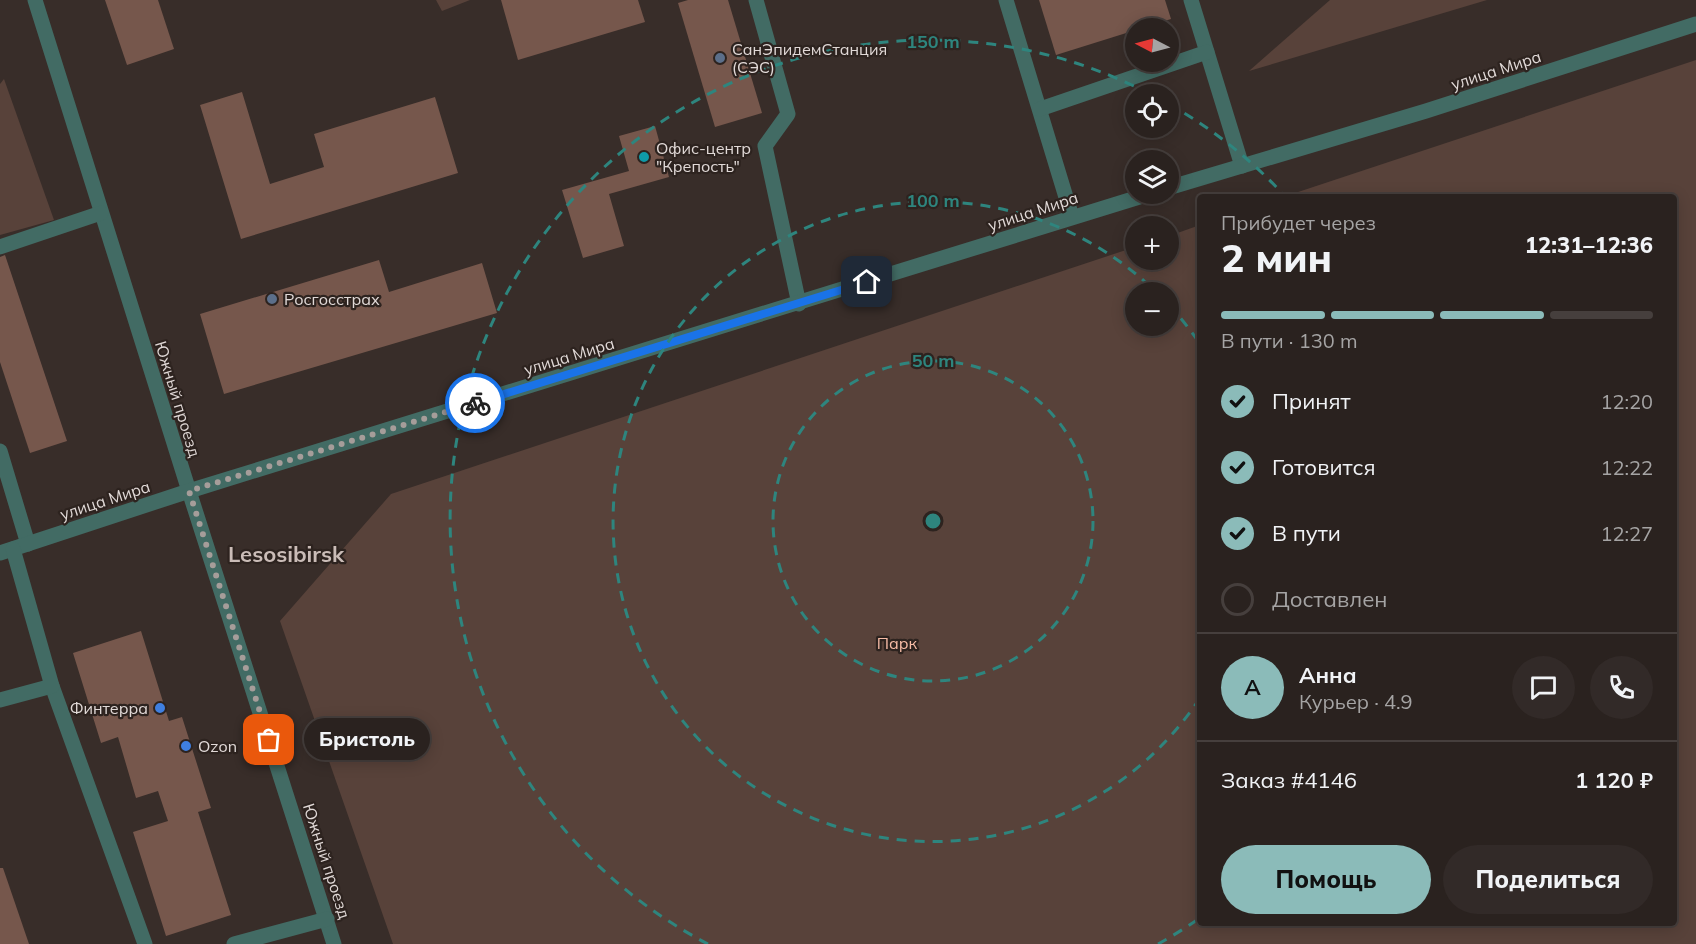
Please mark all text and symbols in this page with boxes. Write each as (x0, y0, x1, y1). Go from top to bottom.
north arrow (1125, 18, 1179, 72)
map controls (1125, 18, 1179, 336)
text: 150 m (906, 30, 960, 53)
place label: СанЭпидемСтанция (СЭС) (732, 39, 887, 77)
street label: улица Мира (1448, 46, 1544, 94)
marker: СанЭпидемСтанция (СЭС) (713, 51, 727, 65)
button: locate (1125, 84, 1179, 138)
place label: Офис-центр "Крепость" (656, 138, 751, 176)
marker: Офис-центр "Крепость" (637, 150, 651, 164)
button: layers (1125, 150, 1179, 204)
street label: улица Мира (985, 187, 1081, 235)
text: 100 m (906, 189, 960, 212)
text: Прибудет через (1221, 210, 1376, 235)
button: + (1125, 216, 1179, 270)
text: 12:31–12:36 (1525, 231, 1653, 259)
text: 2 мин (1221, 233, 1332, 282)
pin (841, 256, 892, 307)
icon: home (850, 265, 883, 298)
button: − (1125, 282, 1179, 336)
place label: Росгосстрах (284, 289, 380, 309)
marker: Росгосстрах (265, 292, 279, 306)
text: В пути · 130 m (1221, 328, 1357, 353)
street label: улица Мира (521, 333, 617, 379)
street label: Южный проезд (151, 339, 205, 460)
text: 50 m (912, 349, 954, 372)
courier (445, 373, 505, 433)
icon: check (1221, 385, 1254, 418)
icon: bike (459, 387, 492, 420)
text: Принят (1272, 387, 1351, 415)
text: 12:20 (1600, 389, 1653, 414)
icon: check (1221, 451, 1254, 484)
text: Готовится (1272, 453, 1376, 481)
text: 12:22 (1600, 455, 1653, 480)
street label: улица Мира (57, 476, 153, 524)
centre of rings (923, 511, 943, 531)
icon: check (1221, 517, 1254, 550)
text: В пути (1272, 519, 1341, 547)
text: 12:27 (1600, 521, 1653, 546)
district label: Lesosibirsk (228, 540, 345, 568)
text: Доставлен (1272, 585, 1388, 613)
park label: Парк (877, 633, 918, 653)
button: chat (1512, 656, 1575, 719)
button: phone (1590, 656, 1653, 719)
text: Анна (1299, 661, 1357, 689)
text: А (1244, 673, 1261, 701)
text: Курьер · 4.9 (1299, 689, 1413, 714)
place label: Финтерра (70, 698, 148, 718)
marker: Финтерра (153, 701, 167, 715)
pin (243, 714, 294, 765)
callout: Бристоль (305, 719, 431, 761)
icon: bag (252, 723, 285, 756)
text: Бристоль (319, 726, 415, 751)
place label: Ozon (198, 736, 237, 756)
marker: Ozon (179, 739, 193, 753)
text: Заказ #4146 (1221, 766, 1357, 794)
text: 1 120 ₽ (1575, 766, 1653, 794)
street label: Южный проезд (299, 801, 355, 922)
button: Помощь (1221, 845, 1431, 914)
button: Поделиться (1443, 845, 1653, 914)

